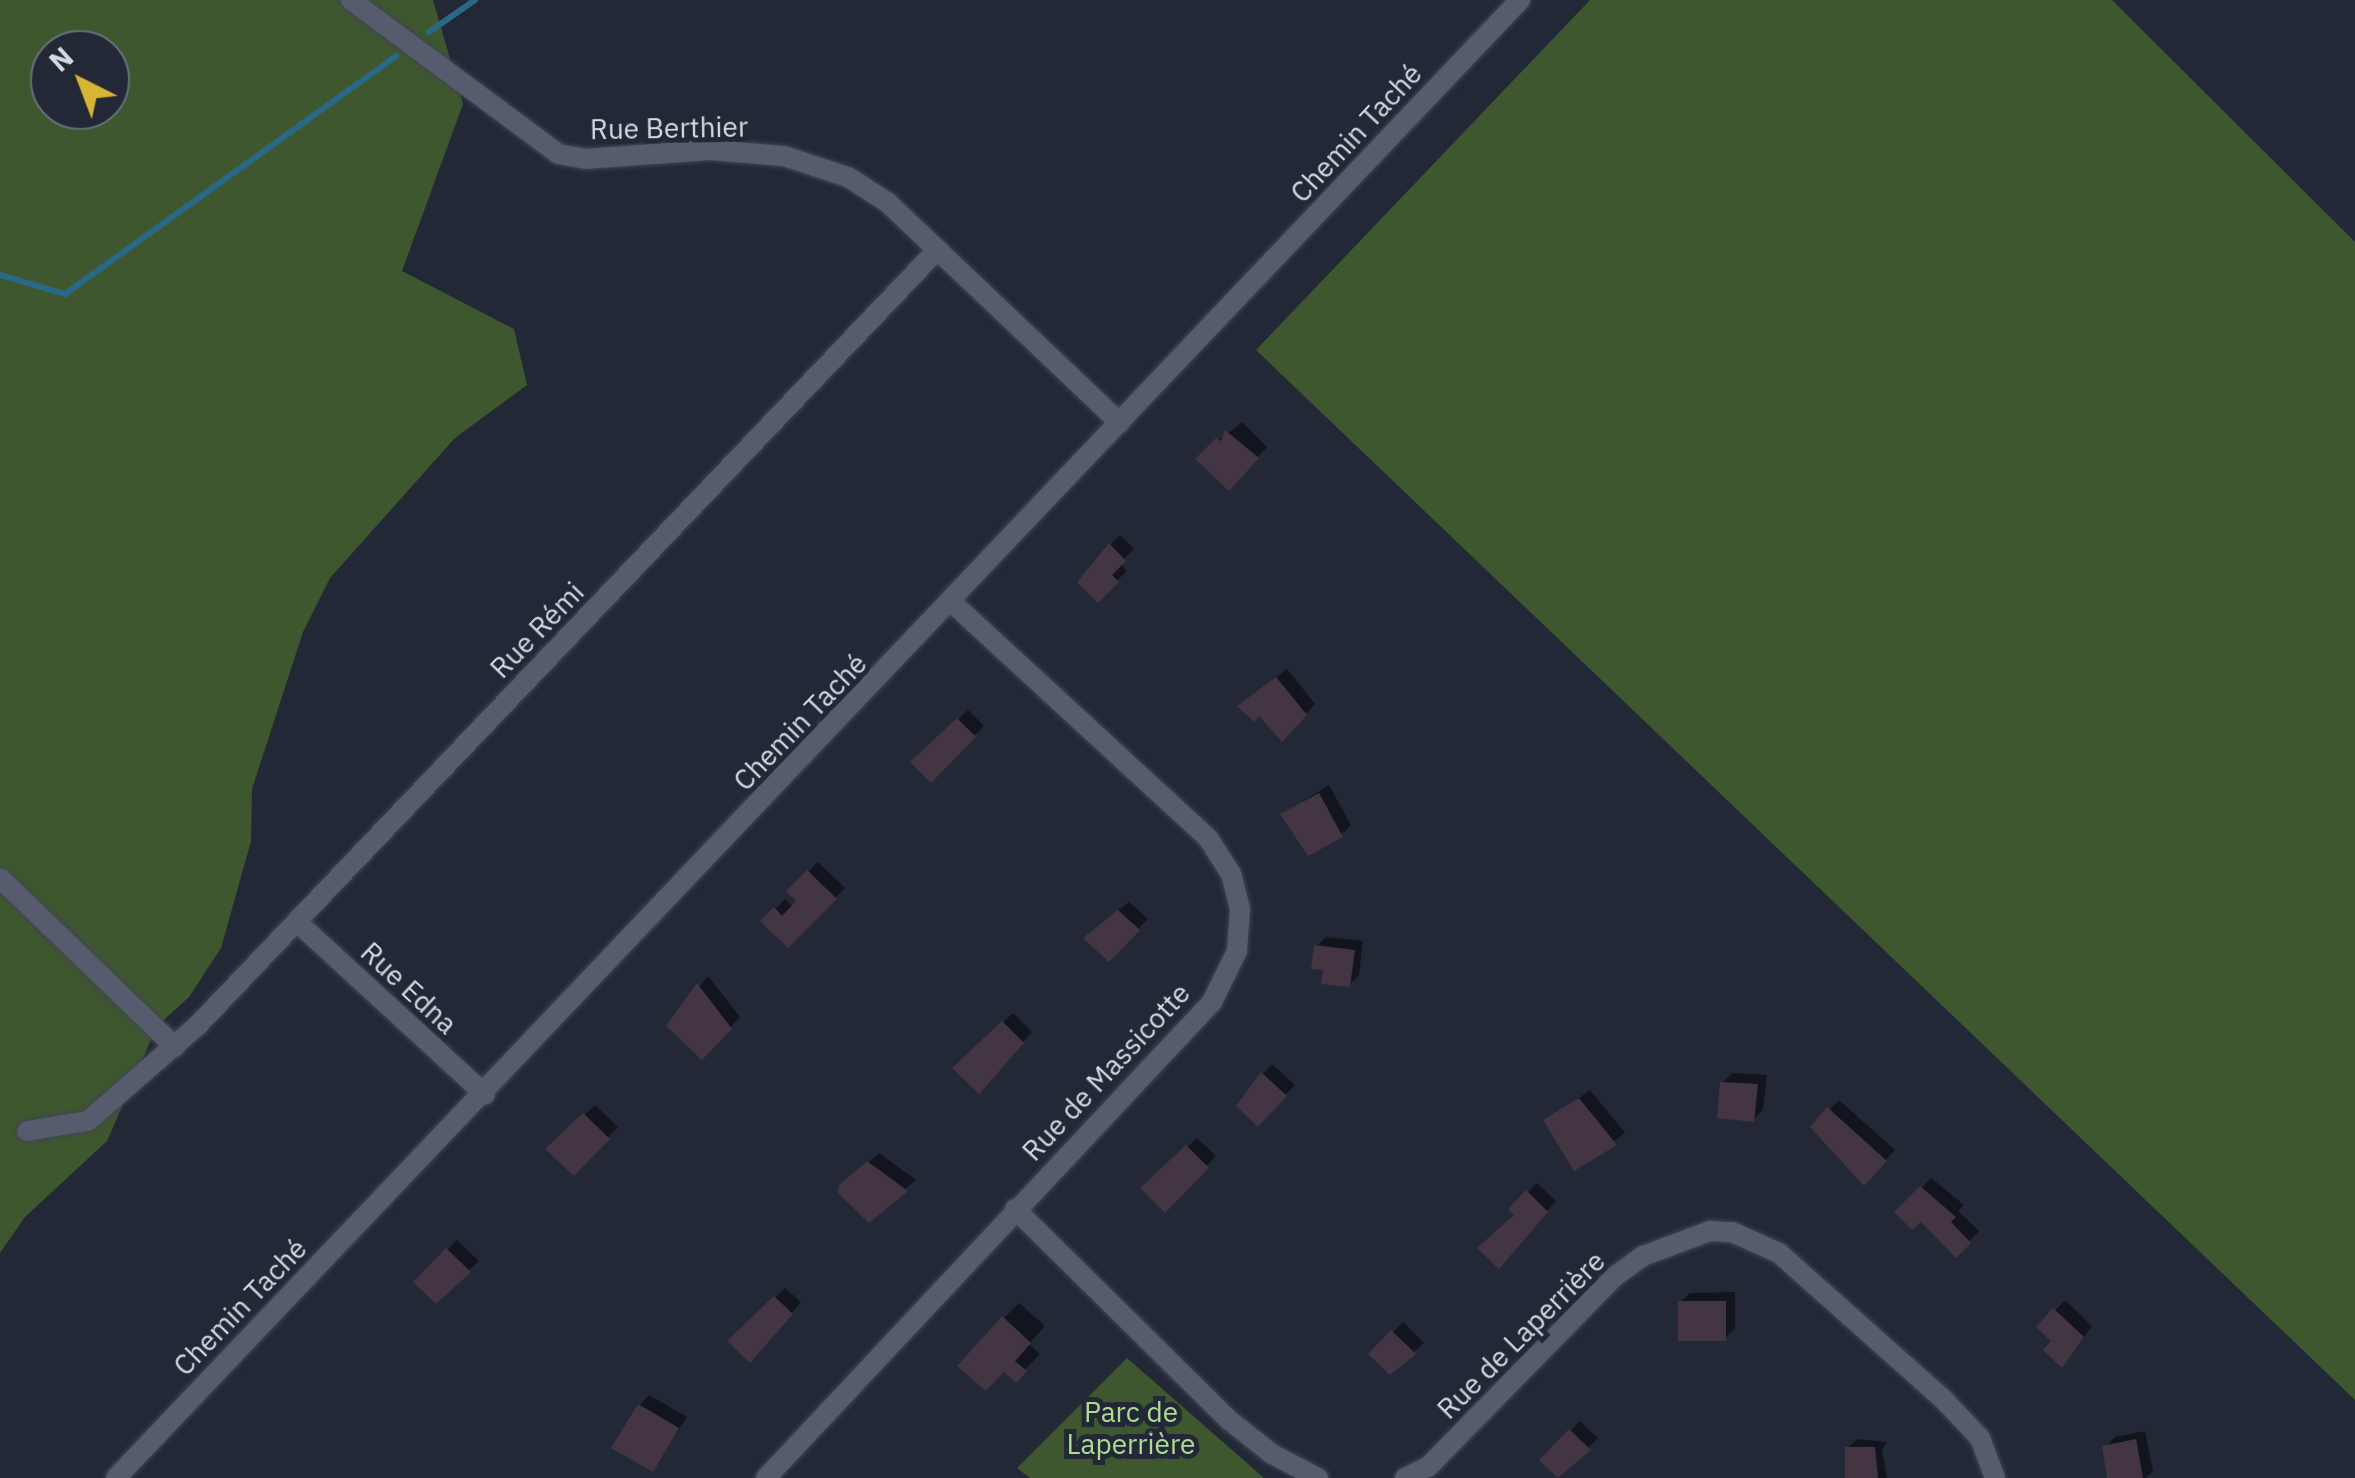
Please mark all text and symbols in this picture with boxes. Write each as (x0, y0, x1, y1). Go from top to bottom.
north arrow (30, 30, 130, 130)
text: N (41, 38, 81, 79)
street label: Chemin Taché (1283, 57, 1429, 209)
street label: Rue Berthier (590, 110, 748, 146)
street label: Rue Rémi (483, 575, 591, 685)
street label: Chemin Taché (726, 647, 874, 797)
street label: Rue Edna (354, 935, 464, 1041)
street label: Rue de Massicotte (1015, 976, 1197, 1168)
street label: Chemin Taché (166, 1232, 314, 1382)
street label: Rue de Laperrière (1430, 1244, 1612, 1426)
park label: Parc de Laperrière (1067, 1395, 1195, 1461)

